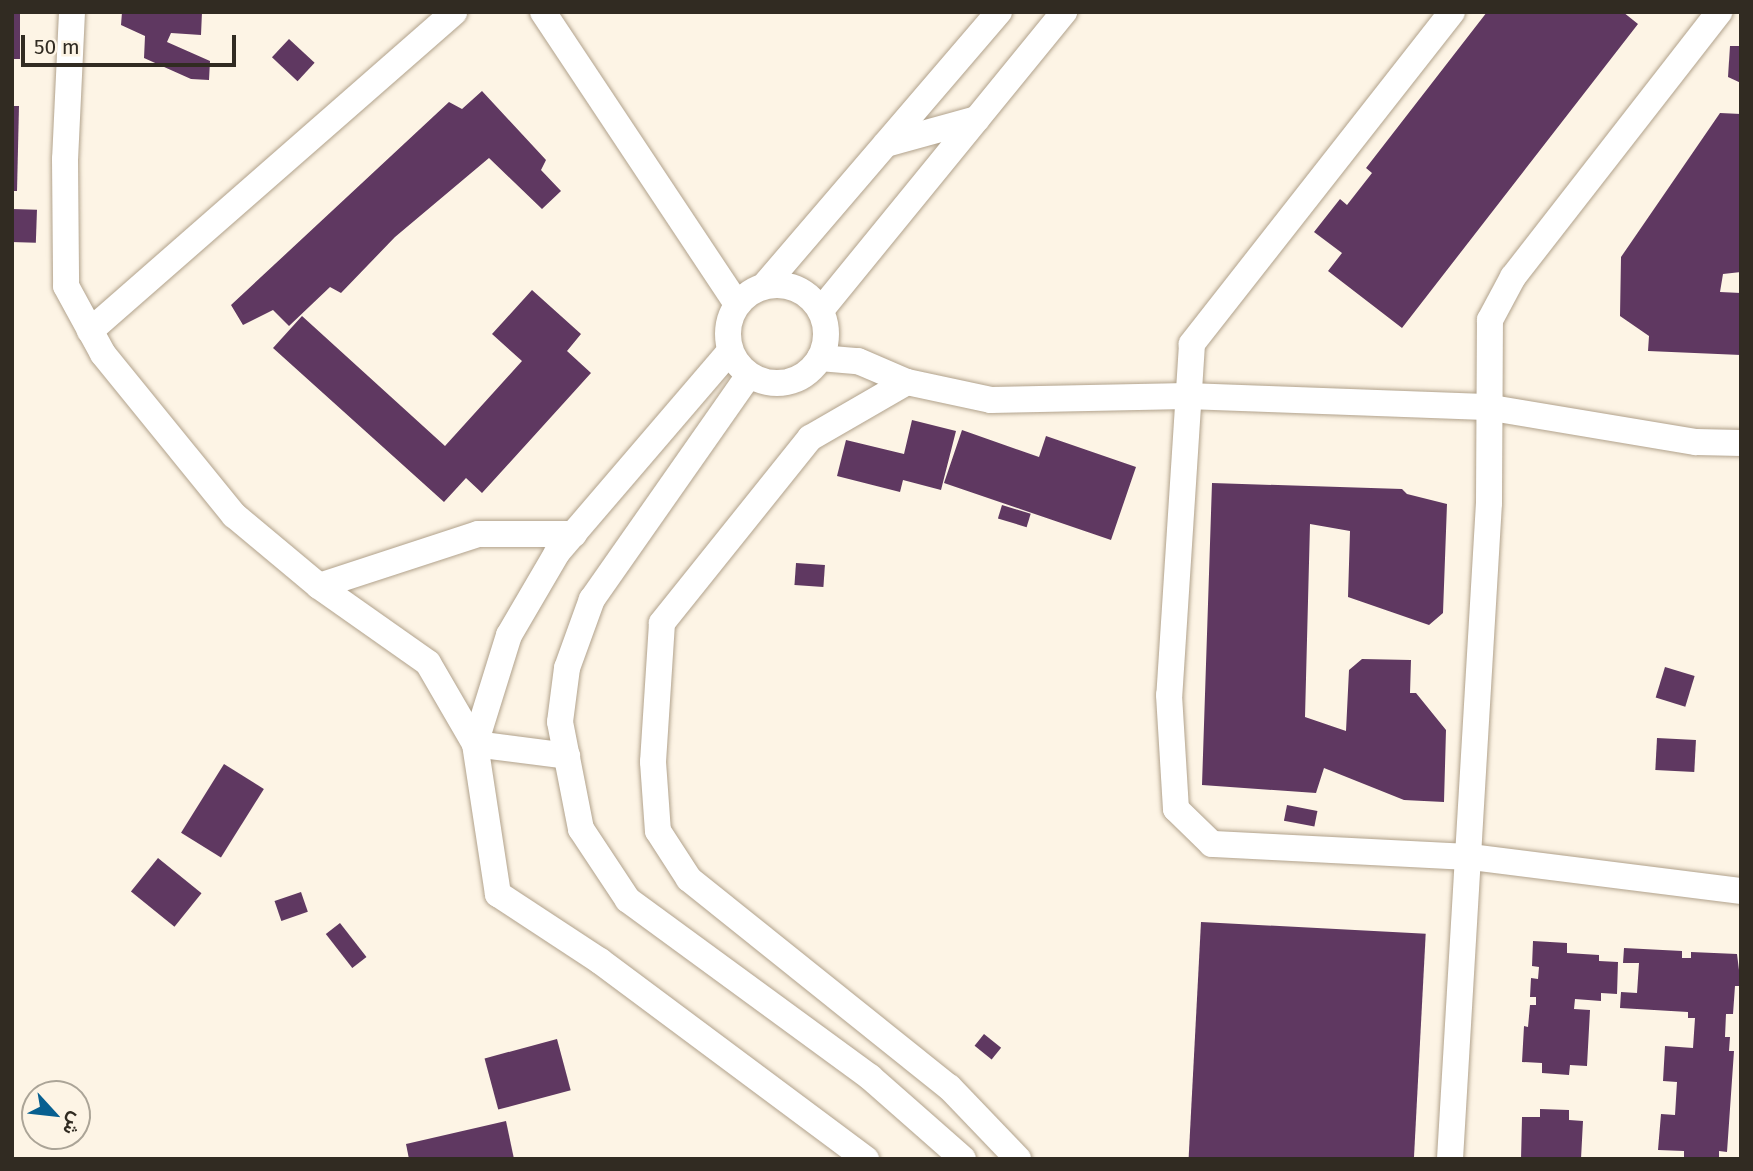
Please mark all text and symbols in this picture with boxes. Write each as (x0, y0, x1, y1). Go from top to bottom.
scale bar (24, 21, 240, 65)
text: 50 m (34, 34, 80, 60)
north arrow (21, 1080, 91, 1150)
text: ش (58, 1108, 89, 1139)

